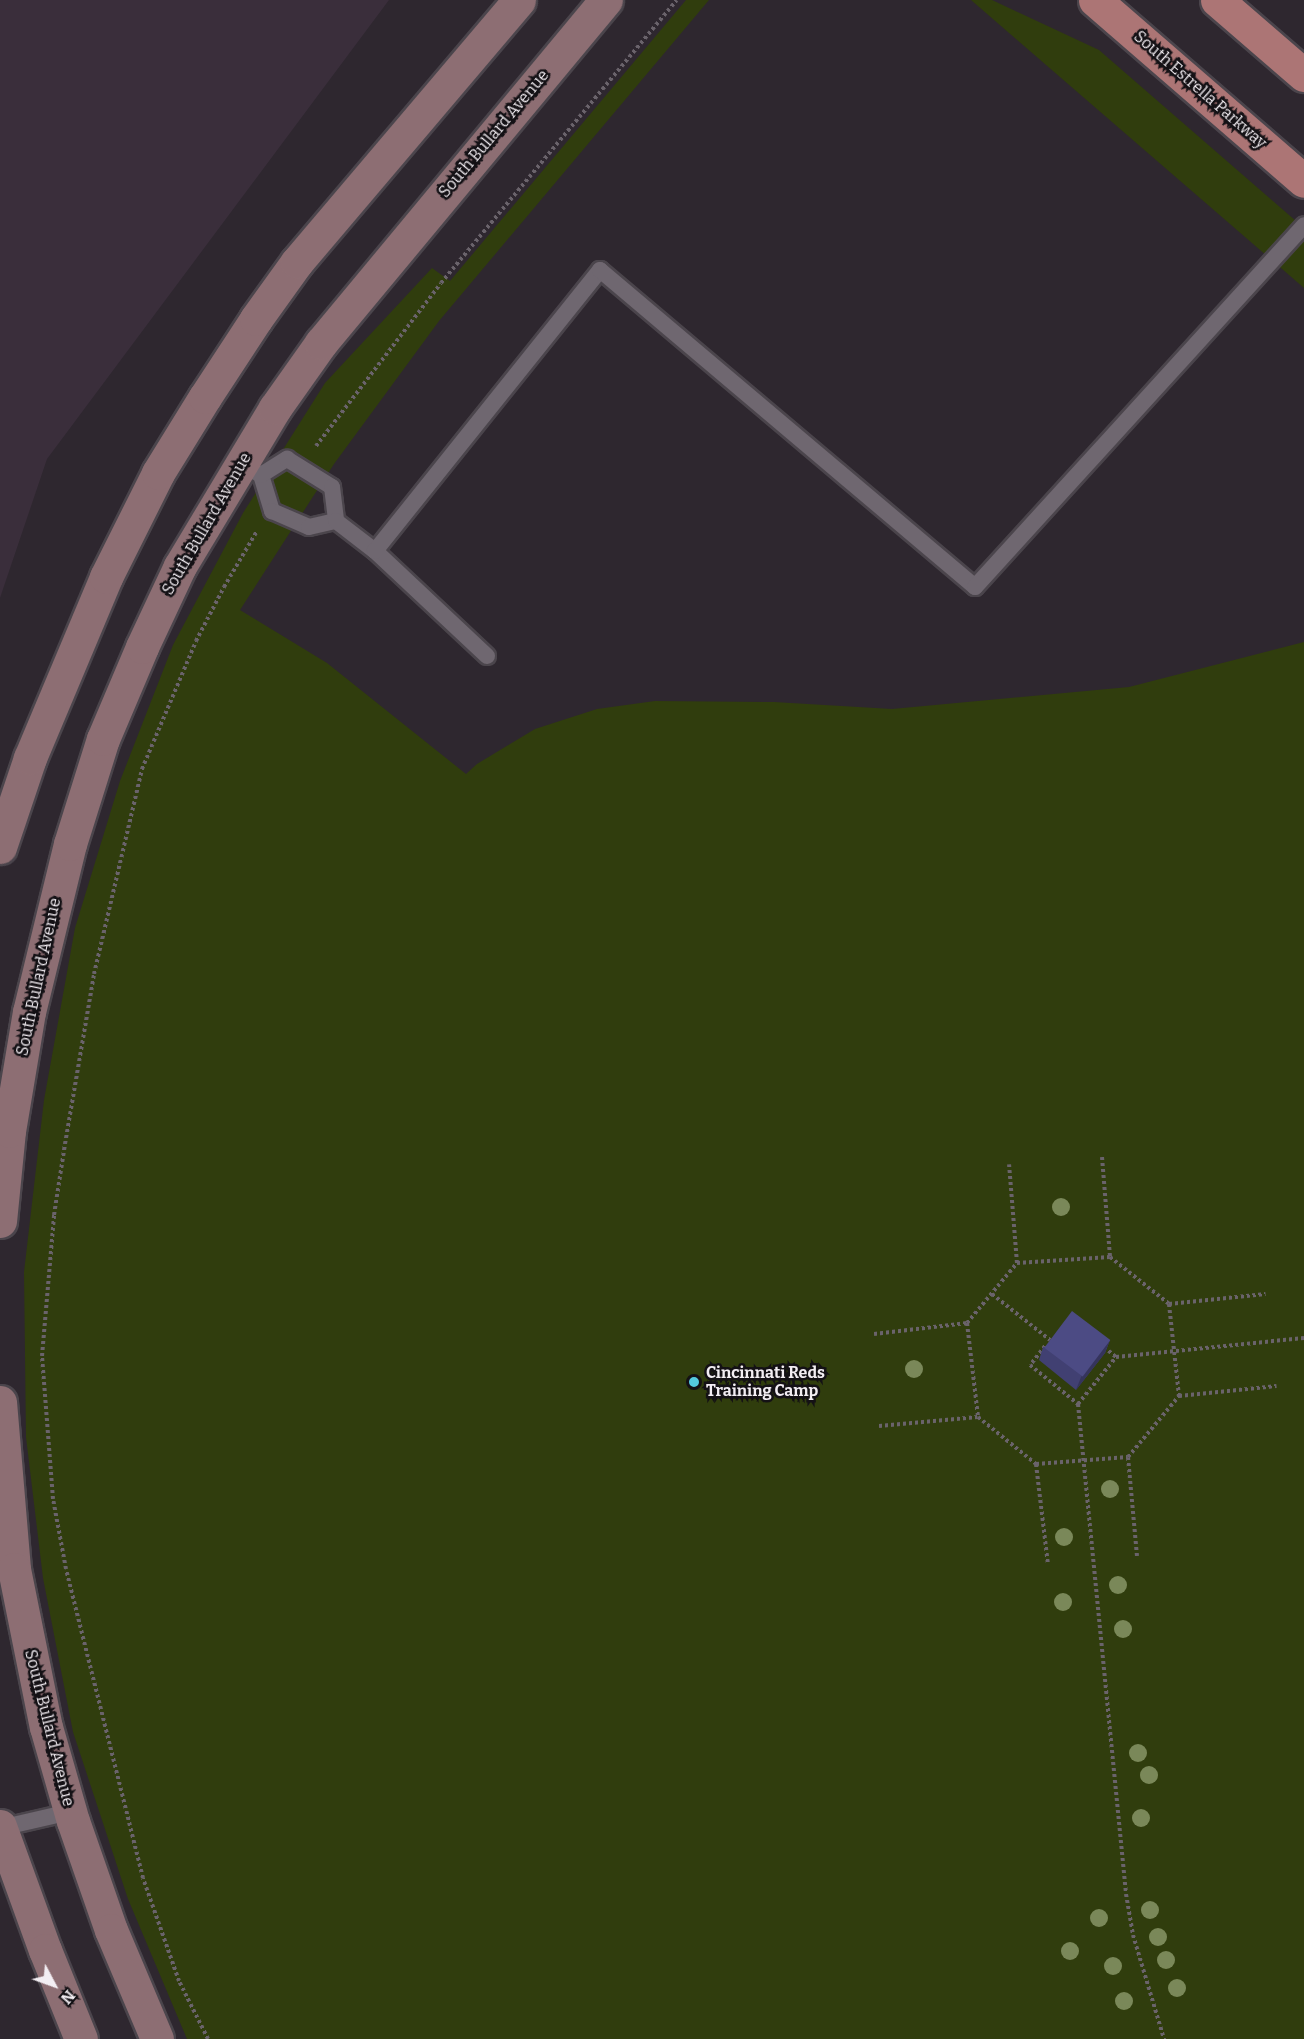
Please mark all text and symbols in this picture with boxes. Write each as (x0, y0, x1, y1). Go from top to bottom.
street label: South Estrella Parkway (1130, 27, 1270, 153)
street label: South Bullard Avenue (435, 66, 553, 202)
street label: South Bullard Avenue (159, 450, 255, 598)
street label: South Bullard Avenue (13, 896, 65, 1058)
place label: Cincinnati Reds Training Camp (706, 1363, 825, 1401)
marker: Cincinnati Reds Training Camp (687, 1375, 701, 1389)
street label: South Bullard Avenue (20, 1648, 78, 1808)
north arrow (24, 1955, 84, 2015)
text: N (57, 1986, 79, 2008)

